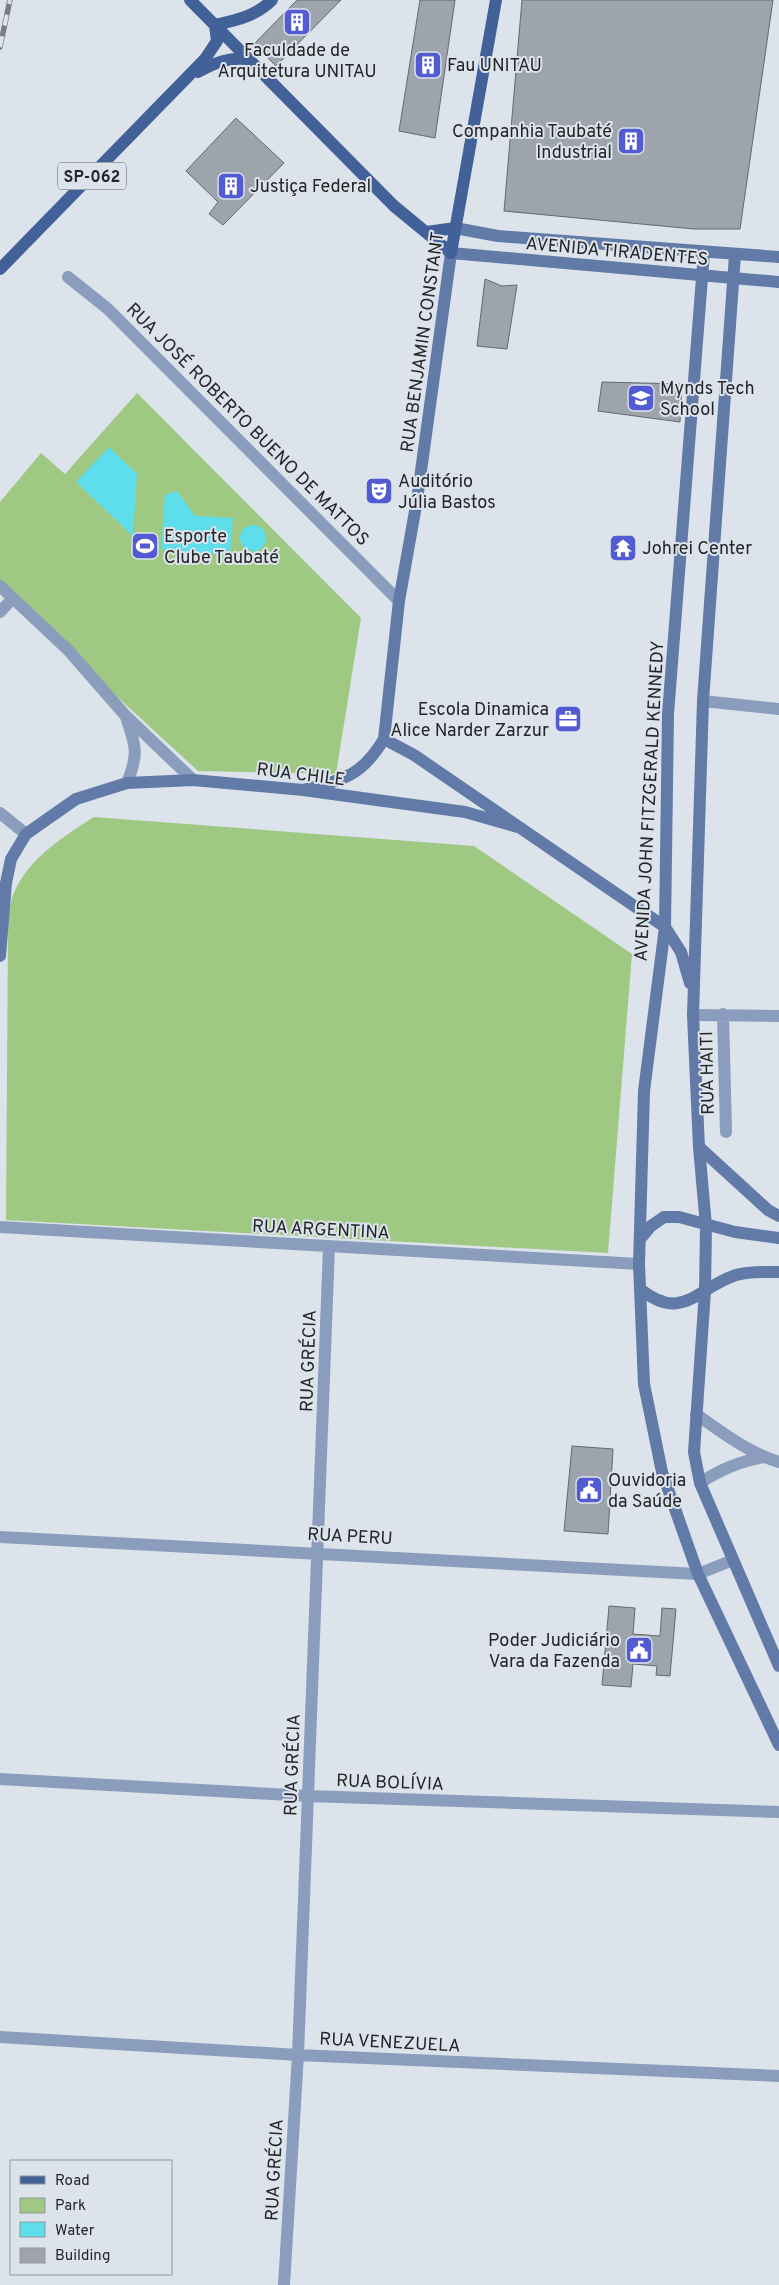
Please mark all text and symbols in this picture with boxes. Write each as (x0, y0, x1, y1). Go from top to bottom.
building icon: Faculdade de Arquitetura UNITAU (282, 7, 312, 37)
place label: Faculdade de Arquitetura UNITAU (217, 40, 377, 84)
building icon: Fau UNITAU (413, 50, 443, 80)
place label: Fau UNITAU (447, 55, 542, 78)
place label: Companhia Taubaté Industrial (452, 121, 612, 165)
building icon: Companhia Taubaté Industrial (616, 126, 646, 156)
road number: SP-062 (58, 162, 126, 190)
building icon: Justiça Federal (216, 171, 246, 201)
place label: Justiça Federal (250, 176, 371, 199)
street label: RUA BENJAMIN CONSTANT (397, 230, 450, 454)
street label: AVENIDA TIRADENTES (525, 233, 709, 272)
street label: RUA JOSÉ ROBERTO BUENO DE MATTOS (121, 297, 375, 551)
place label: Mynds Tech School (660, 378, 755, 422)
school or university icon: Mynds Tech School (626, 383, 656, 413)
place label: Auditório Júlia Bastos (398, 471, 496, 515)
theatre icon: Auditório Júlia Bastos (364, 476, 394, 506)
place label: Esporte Clube Taubaté (164, 526, 279, 570)
sports icon: Esporte Clube Taubaté (130, 531, 160, 561)
temple icon: Johrei Center (608, 533, 638, 563)
place label: Johrei Center (642, 538, 752, 561)
street label: AVENIDA JOHN FITZGERALD KENNEDY (631, 640, 670, 962)
place label: Escola Dinamica Alice Narder Zarzur (390, 699, 549, 743)
office icon: Escola Dinamica Alice Narder Zarzur (553, 704, 583, 734)
street label: RUA CHILE (255, 759, 346, 792)
street label: RUA HAITI (696, 1031, 721, 1115)
street label: RUA ARGENTINA (251, 1215, 390, 1246)
street label: RUA GRÉCIA (294, 1309, 323, 1413)
place label: Ouvidoria da Saúde (608, 1470, 686, 1514)
public building icon: Ouvidoria da Saúde (574, 1475, 604, 1505)
street label: RUA PERU (307, 1524, 393, 1551)
place label: Poder Judiciário Vara da Fazenda (488, 1630, 620, 1674)
public building icon: Poder Judiciário Vara da Fazenda (624, 1635, 654, 1665)
street label: RUA GRÉCIA (278, 1713, 307, 1817)
street label: RUA BOLÍVIA (336, 1768, 444, 1797)
street label: RUA VENEZUELA (319, 2028, 461, 2059)
street label: RUA GRÉCIA (259, 2118, 290, 2222)
legend (10, 2160, 172, 2275)
text: Road (55, 2172, 90, 2191)
text: Park (55, 2197, 86, 2216)
text: Water (55, 2222, 95, 2241)
text: Building (55, 2247, 110, 2266)

